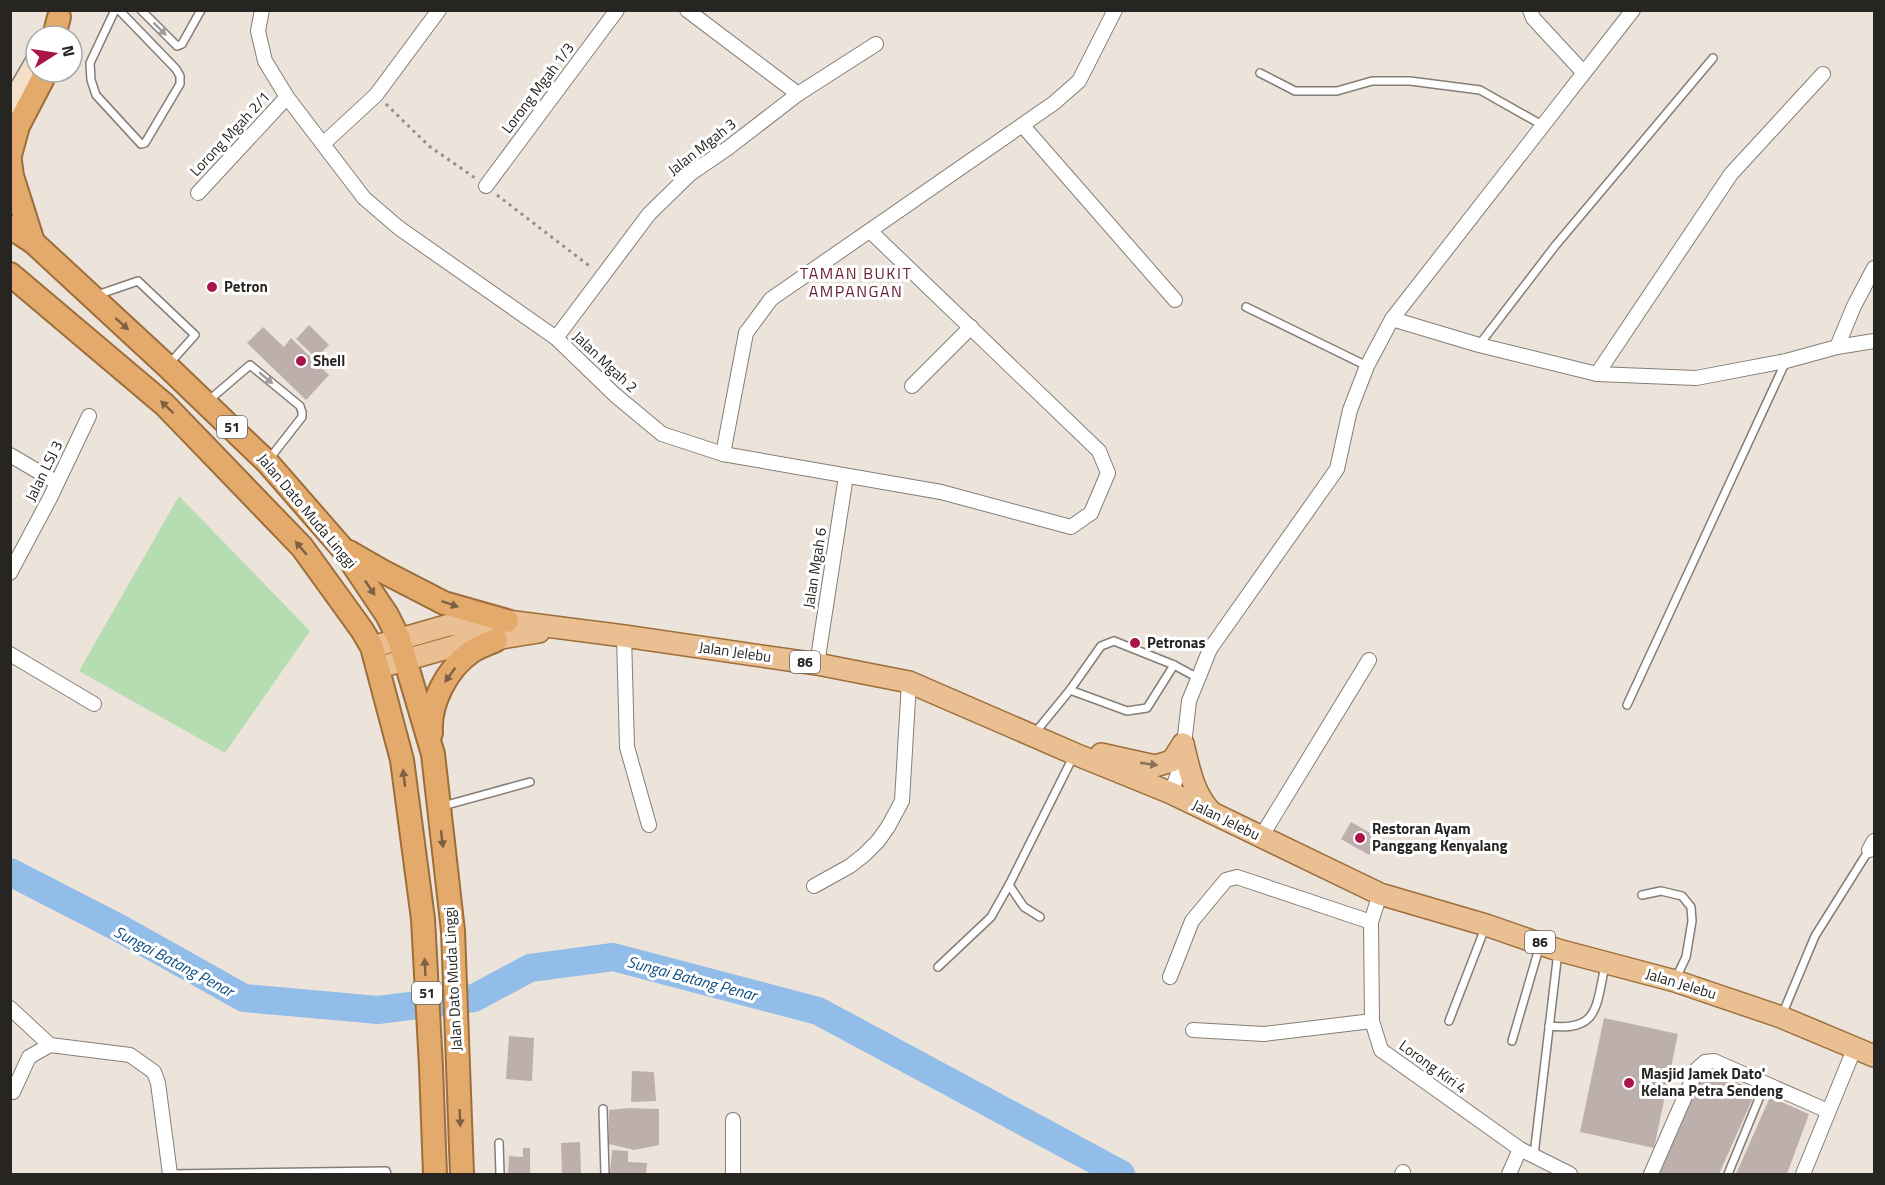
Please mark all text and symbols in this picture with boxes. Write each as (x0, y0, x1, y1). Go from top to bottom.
one-way arrow (152, 21, 166, 35)
north arrow (24, 24, 84, 84)
street label: Lorong Mgah 1/3 (496, 37, 580, 138)
text: N (56, 43, 82, 59)
street label: Lorong Mgah 2/1 (184, 86, 275, 181)
street label: Jalan Mgah 3 (662, 112, 741, 181)
district label: TAMAN BUKIT AMPANGAN (800, 261, 912, 303)
place label: Petron (224, 275, 268, 298)
marker: Petron (205, 280, 219, 294)
one-way arrow (114, 317, 129, 330)
street label: Jalan Mgah 2 (568, 325, 643, 398)
place label: Shell (313, 349, 345, 372)
marker: Shell (294, 354, 308, 368)
one-way arrow (258, 371, 273, 384)
one-way arrow (160, 400, 174, 414)
road number: 51 (217, 416, 247, 438)
street label: Jalan LSJ 3 (19, 436, 68, 505)
street label: Jalan Dato Muda Linggi (252, 448, 363, 573)
street label: Jalan Mgah 6 (797, 526, 832, 610)
one-way arrow (296, 540, 308, 555)
one-way arrow (364, 580, 375, 597)
one-way arrow (441, 600, 459, 609)
place label: Petronas (1147, 631, 1206, 654)
street label: Jalan Jelebu (697, 635, 773, 668)
marker: Petronas (1128, 636, 1142, 650)
road number: 86 (790, 651, 820, 673)
one-way arrow (444, 666, 456, 682)
one-way arrow (1140, 759, 1159, 768)
one-way arrow (400, 768, 409, 787)
street label: Jalan Jelebu (1188, 793, 1264, 846)
place label: Restoran Ayam Panggang Kenyalang (1372, 817, 1508, 857)
one-way arrow (437, 830, 446, 849)
marker: Restoran Ayam Panggang Kenyalang (1353, 831, 1367, 845)
street label: Jalan Dato Muda Linggi (437, 906, 468, 1052)
water label: Sungai Batang Penar (110, 919, 240, 1004)
road number: 86 (1525, 931, 1555, 953)
water label: Sungai Batang Penar (625, 949, 761, 1007)
one-way arrow (421, 958, 430, 977)
street label: Jalan Jelebu (1643, 962, 1719, 1005)
road number: 51 (412, 982, 442, 1004)
street label: Lorong Kiri 4 (1395, 1034, 1472, 1099)
place label: Masjid Jamek Dato' Kelana Petra Sendeng (1641, 1062, 1783, 1102)
marker: Masjid Jamek Dato' Kelana Petra Sendeng (1622, 1076, 1636, 1090)
one-way arrow (455, 1108, 464, 1127)

